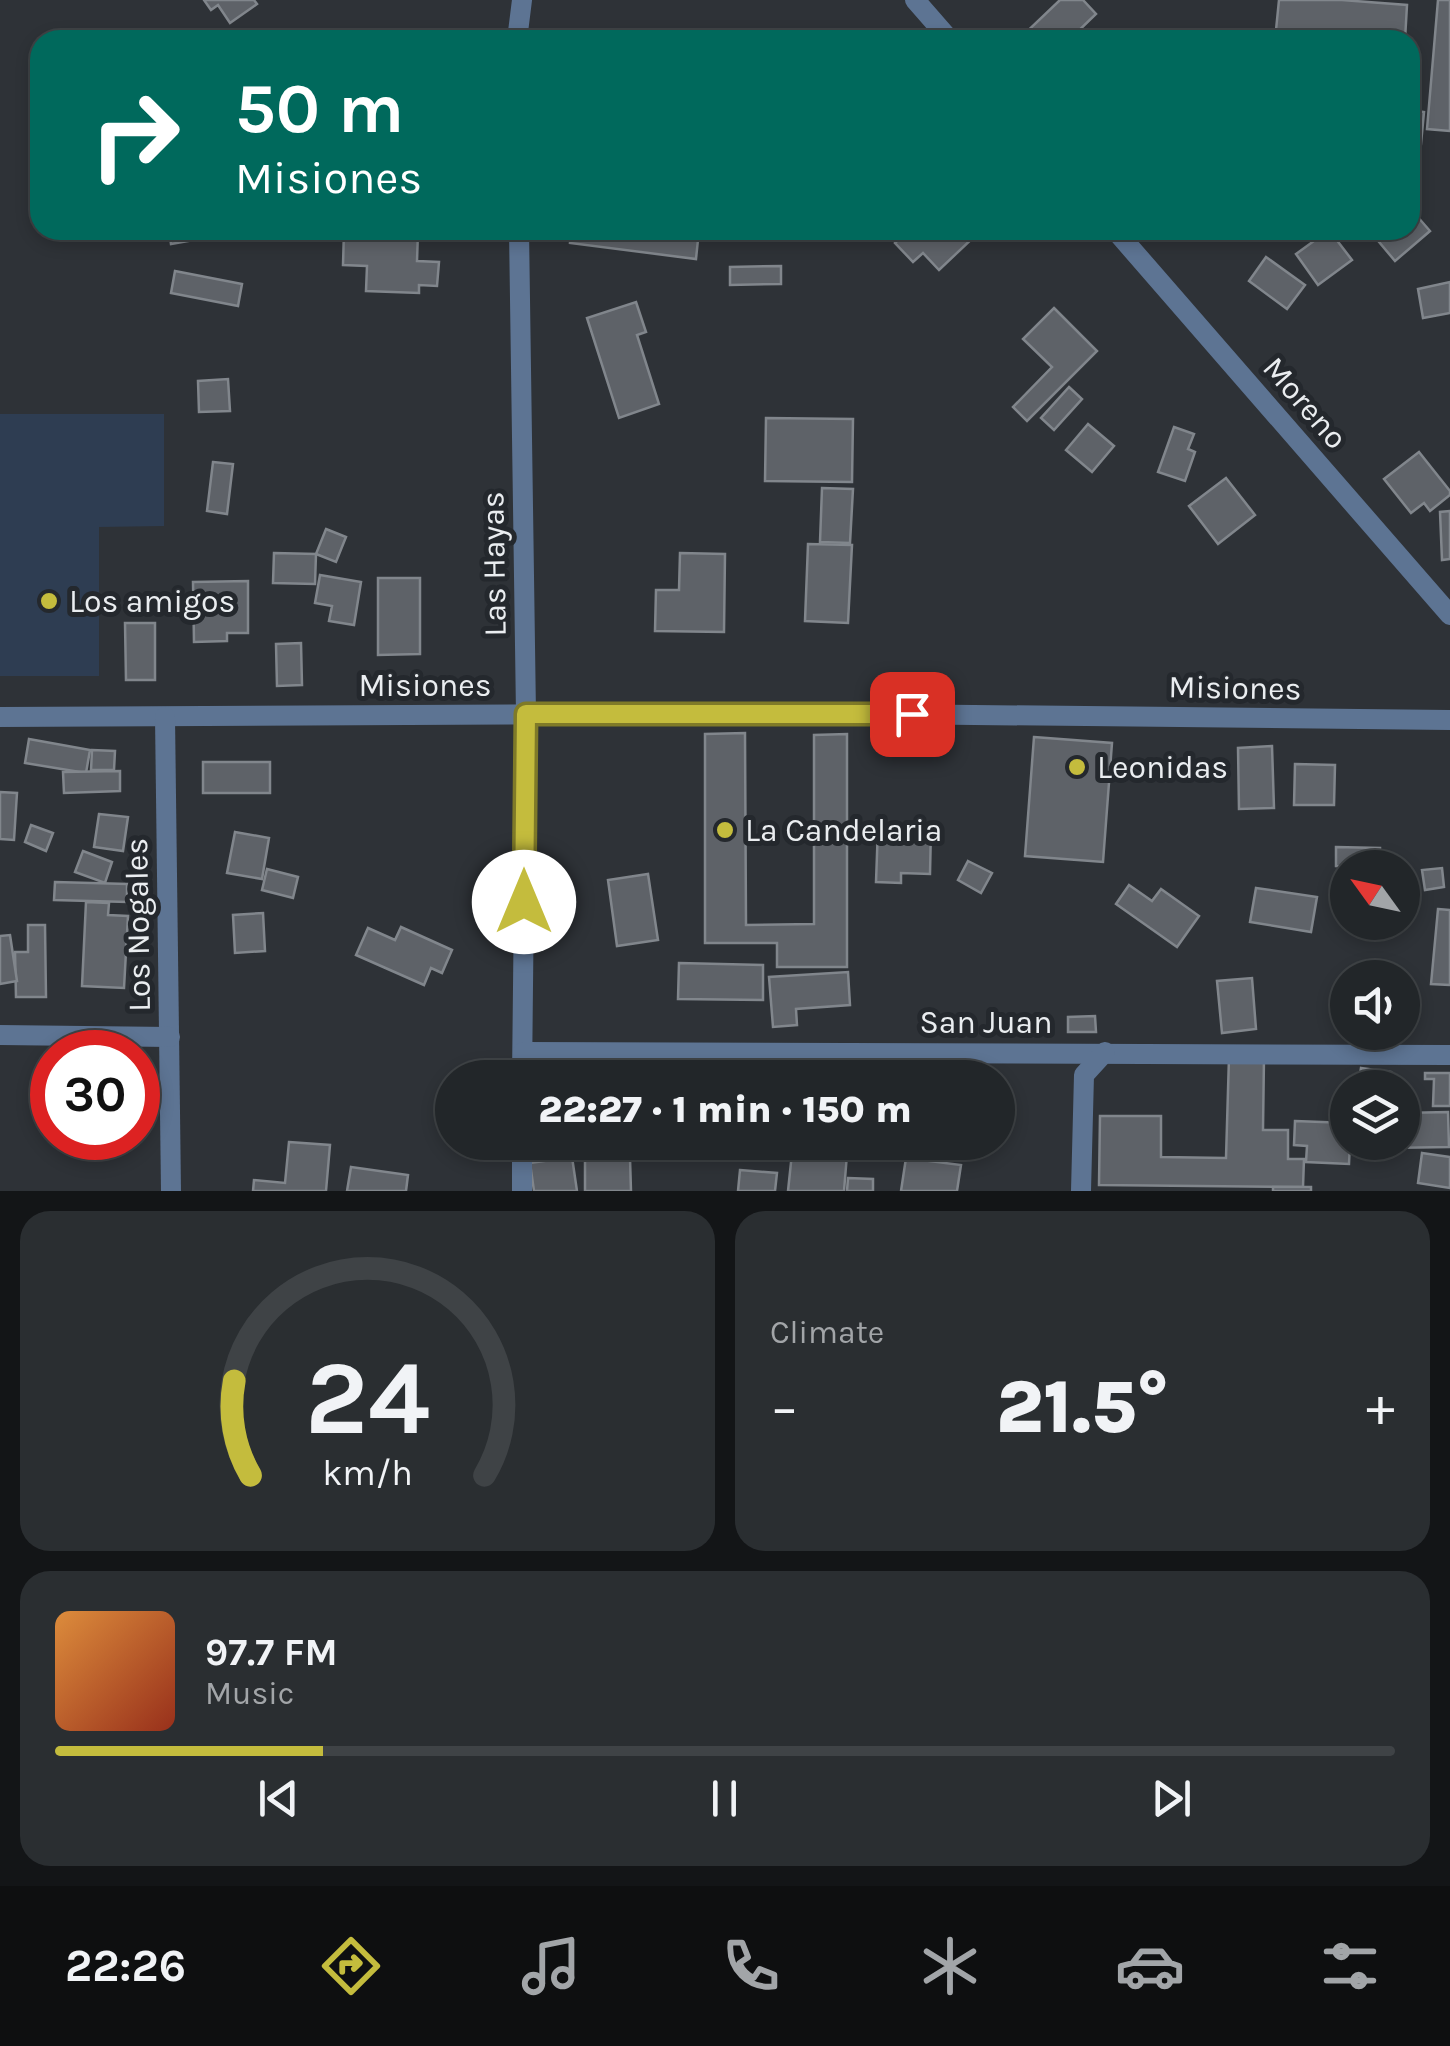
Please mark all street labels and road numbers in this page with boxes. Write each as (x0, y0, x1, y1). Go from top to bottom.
street label: Moreno (1255, 350, 1355, 456)
street label: Las Hayas (474, 491, 514, 637)
street label: Misiones (358, 667, 492, 704)
street label: Misiones (1168, 668, 1302, 708)
street label: Los Nogales (118, 838, 158, 1012)
street label: San Juan (919, 1004, 1053, 1041)

